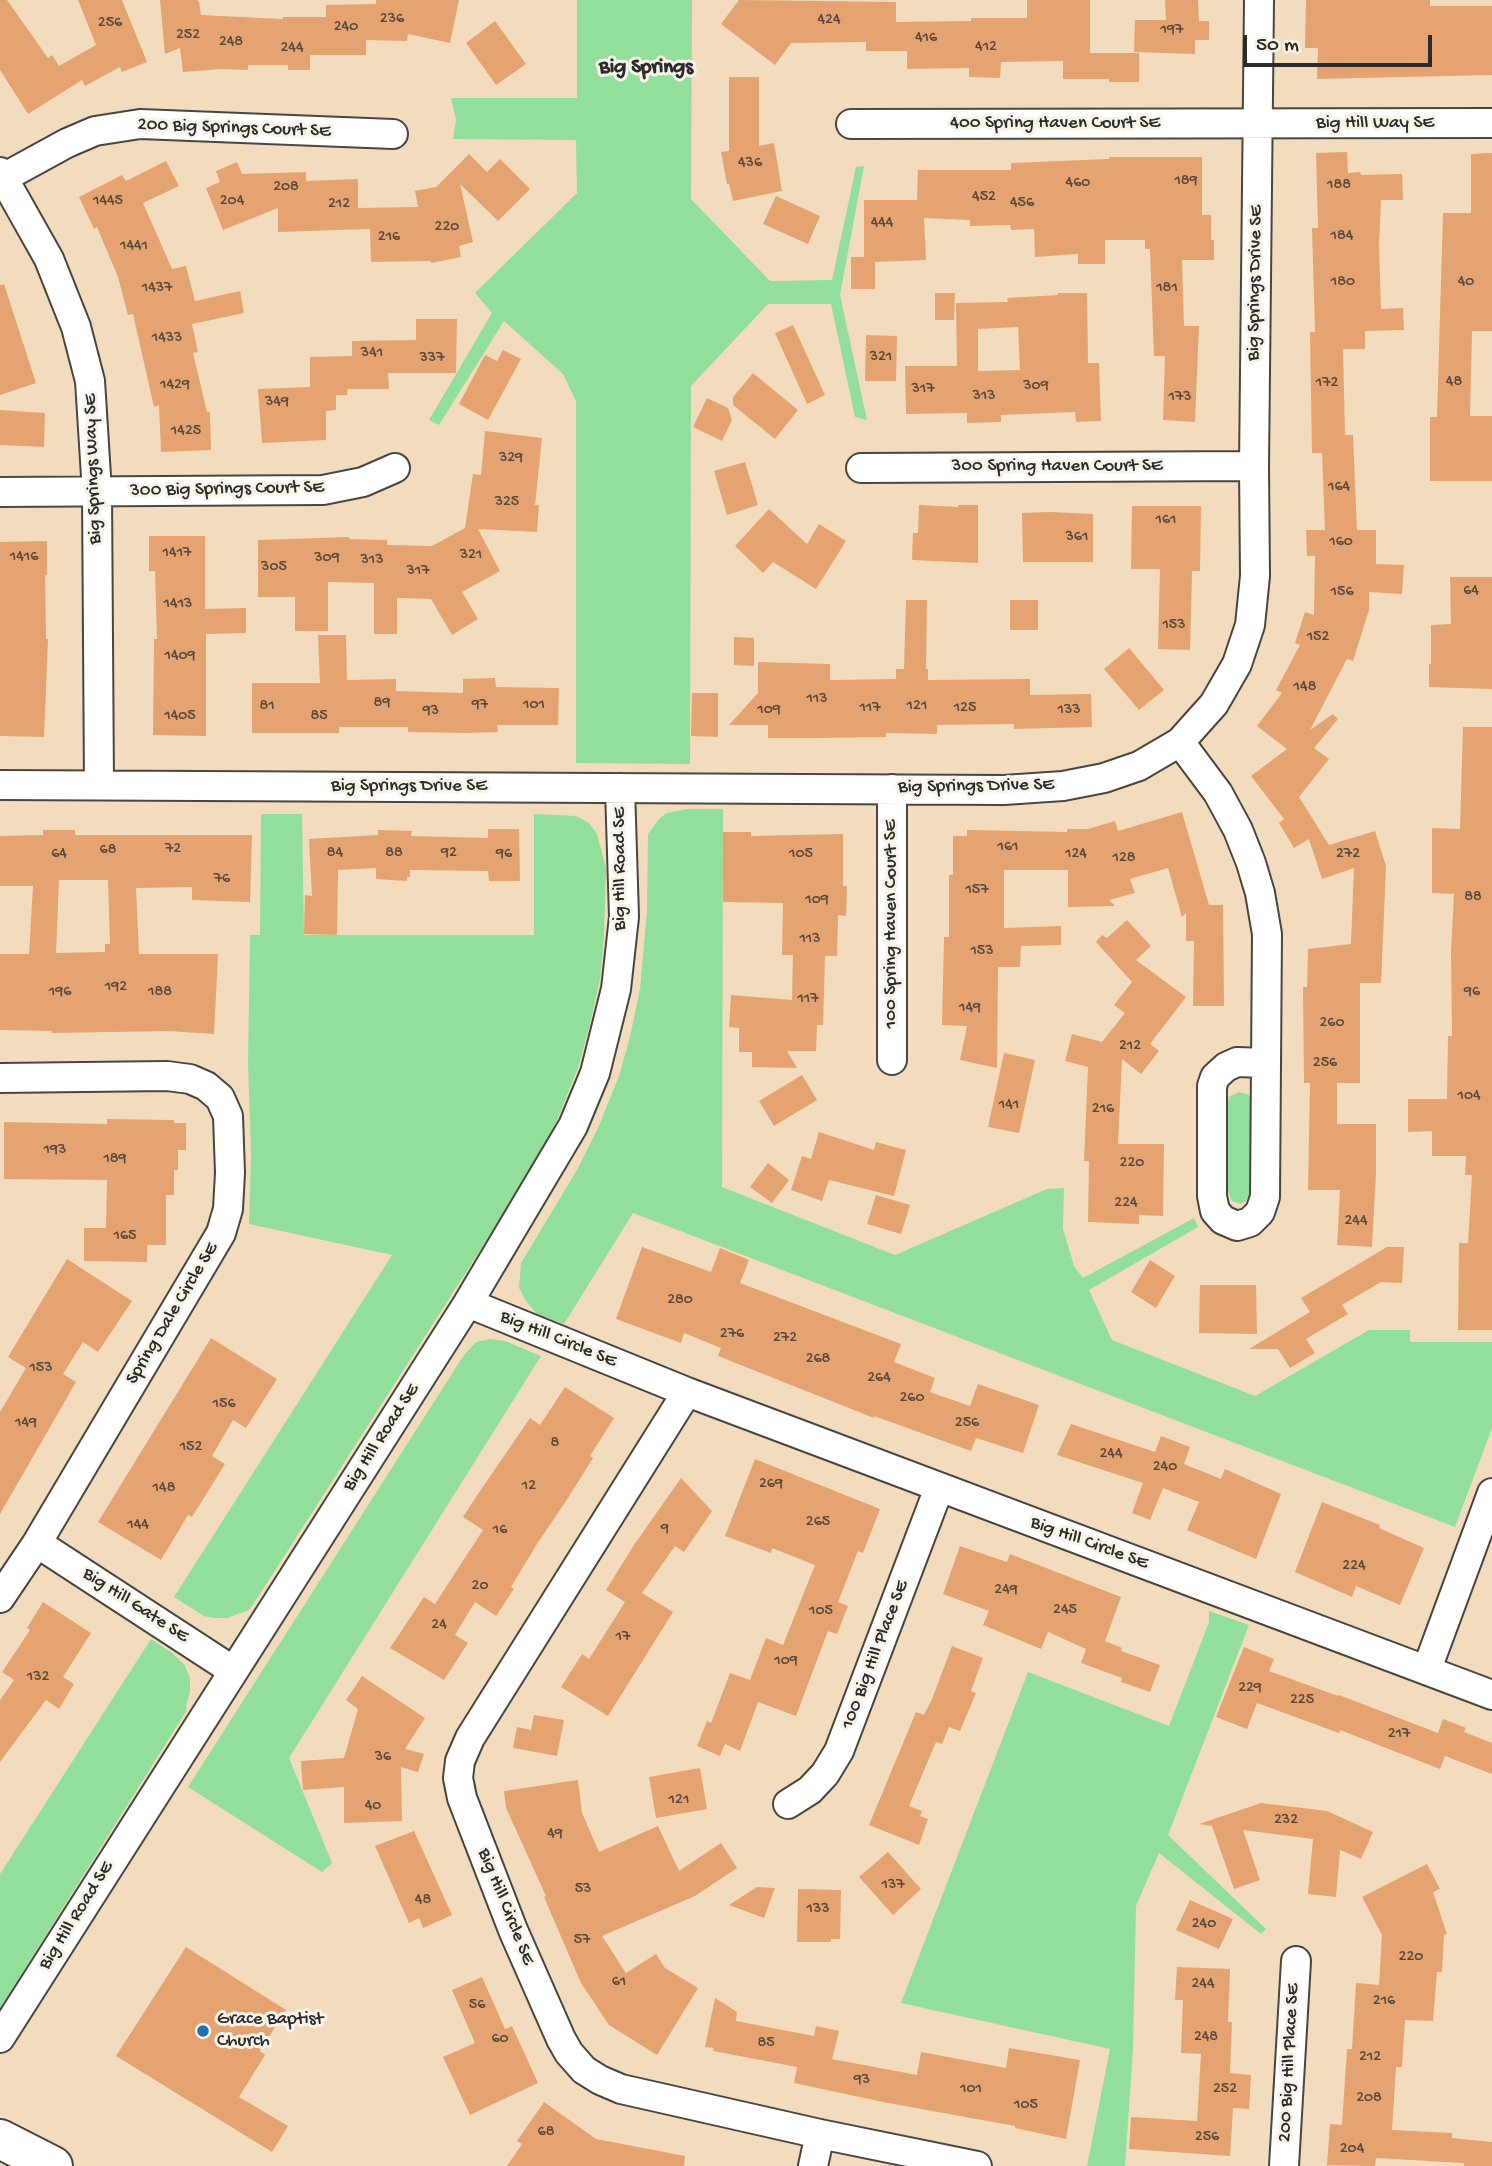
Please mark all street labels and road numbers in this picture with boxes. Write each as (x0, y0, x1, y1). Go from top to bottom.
street label: 400 Spring Haven Court SE (950, 113, 1160, 135)
street label: Big Hill Way SE (1316, 113, 1434, 135)
street label: 200 Big Springs Court SE (137, 114, 331, 144)
street label: Big Springs Drive SE (1243, 205, 1269, 361)
street label: Big Springs Way SE (80, 393, 108, 545)
street label: 300 Spring Haven Court SE (951, 456, 1163, 478)
street label: 300 Big Springs Court SE (130, 477, 324, 503)
street label: Big Springs Drive SE (898, 774, 1054, 800)
street label: Big Springs Drive SE (331, 776, 487, 798)
street label: Big Hill Road SE (610, 807, 632, 931)
street label: 100 Spring Haven Court SE (881, 820, 903, 1028)
street label: Spring Dale Circle SE (122, 1239, 224, 1389)
street label: Big Hill Circle SE (496, 1306, 620, 1374)
street label: Big Hill Road SE (339, 1380, 425, 1496)
street label: Big Hill Circle SE (1027, 1512, 1151, 1576)
street label: Big Hill Gate SE (78, 1563, 192, 1649)
street label: 100 Big Hill Place SE (837, 1577, 915, 1733)
street label: Big Hill Circle SE (471, 1845, 539, 1969)
street label: Big Hill Road SE (35, 1858, 119, 1974)
street label: 200 Big Hill Place SE (1274, 1983, 1306, 2143)

